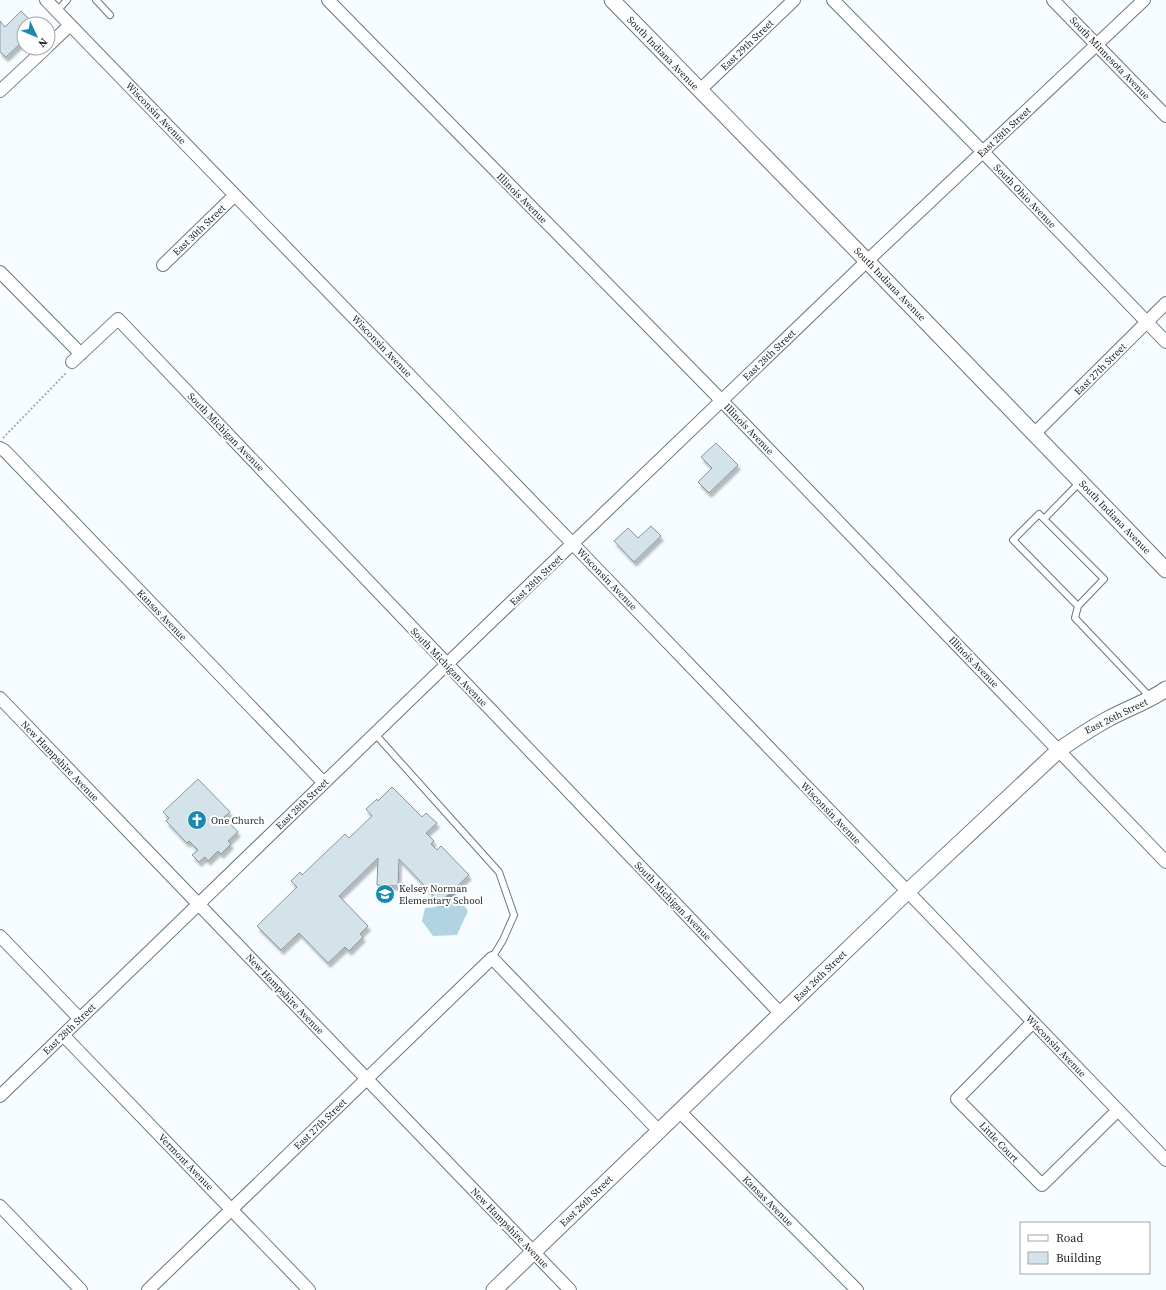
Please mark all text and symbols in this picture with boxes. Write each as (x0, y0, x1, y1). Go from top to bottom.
street label: South Indiana Avenue (624, 13, 702, 93)
street label: South Minnesota Avenue (1067, 14, 1153, 102)
north arrow (16, 16, 56, 56)
street label: East 29th Street (718, 16, 777, 73)
text: N (35, 35, 51, 51)
street label: Wisconsin Avenue (123, 79, 189, 147)
street label: East 28th Street (975, 103, 1034, 160)
street label: South Ohio Avenue (991, 161, 1059, 231)
street label: Illinois Avenue (494, 170, 550, 226)
street label: East 30th Street (170, 201, 229, 258)
street label: South Indiana Avenue (851, 244, 929, 324)
street label: Wisconsin Avenue (349, 312, 415, 380)
street label: East 28th Street (740, 326, 799, 383)
street label: East 27th Street (1071, 340, 1129, 398)
street label: South Michigan Avenue (185, 390, 267, 474)
street label: Illinois Avenue (721, 400, 777, 458)
street label: South Indiana Avenue (1076, 477, 1154, 557)
street label: Wisconsin Avenue (574, 545, 640, 613)
street label: East 28th Street (507, 551, 566, 608)
street label: Kansas Avenue (134, 587, 190, 643)
street label: South Michigan Avenue (408, 625, 490, 709)
street label: Illinois Avenue (946, 633, 1002, 691)
street label: East 26th Street (1082, 695, 1150, 737)
street label: New Hampshire Avenue (18, 718, 102, 804)
street label: East 28th Street (273, 775, 332, 832)
street label: Wisconsin Avenue (798, 779, 864, 847)
church icon: One Church (186, 809, 208, 831)
place label: One Church (211, 814, 265, 827)
street label: South Michigan Avenue (632, 859, 714, 943)
place label: Kelsey Norman Elementary School (399, 882, 483, 907)
school or university icon: Kelsey Norman Elementary School (374, 883, 396, 905)
street label: East 26th Street (791, 947, 850, 1004)
street label: New Hampshire Avenue (243, 951, 327, 1037)
street label: East 28th Street (40, 1000, 99, 1057)
street label: Wisconsin Avenue (1023, 1012, 1089, 1080)
street label: East 27th Street (291, 1095, 350, 1152)
street label: Little Court (977, 1119, 1022, 1165)
street label: Vermont Avenue (156, 1131, 216, 1193)
street label: East 26th Street (557, 1172, 616, 1229)
street label: Kansas Avenue (740, 1173, 796, 1229)
street label: New Hampshire Avenue (468, 1185, 552, 1271)
legend (1020, 1222, 1150, 1274)
text: Road (1056, 1230, 1083, 1246)
text: Building (1056, 1250, 1101, 1266)

